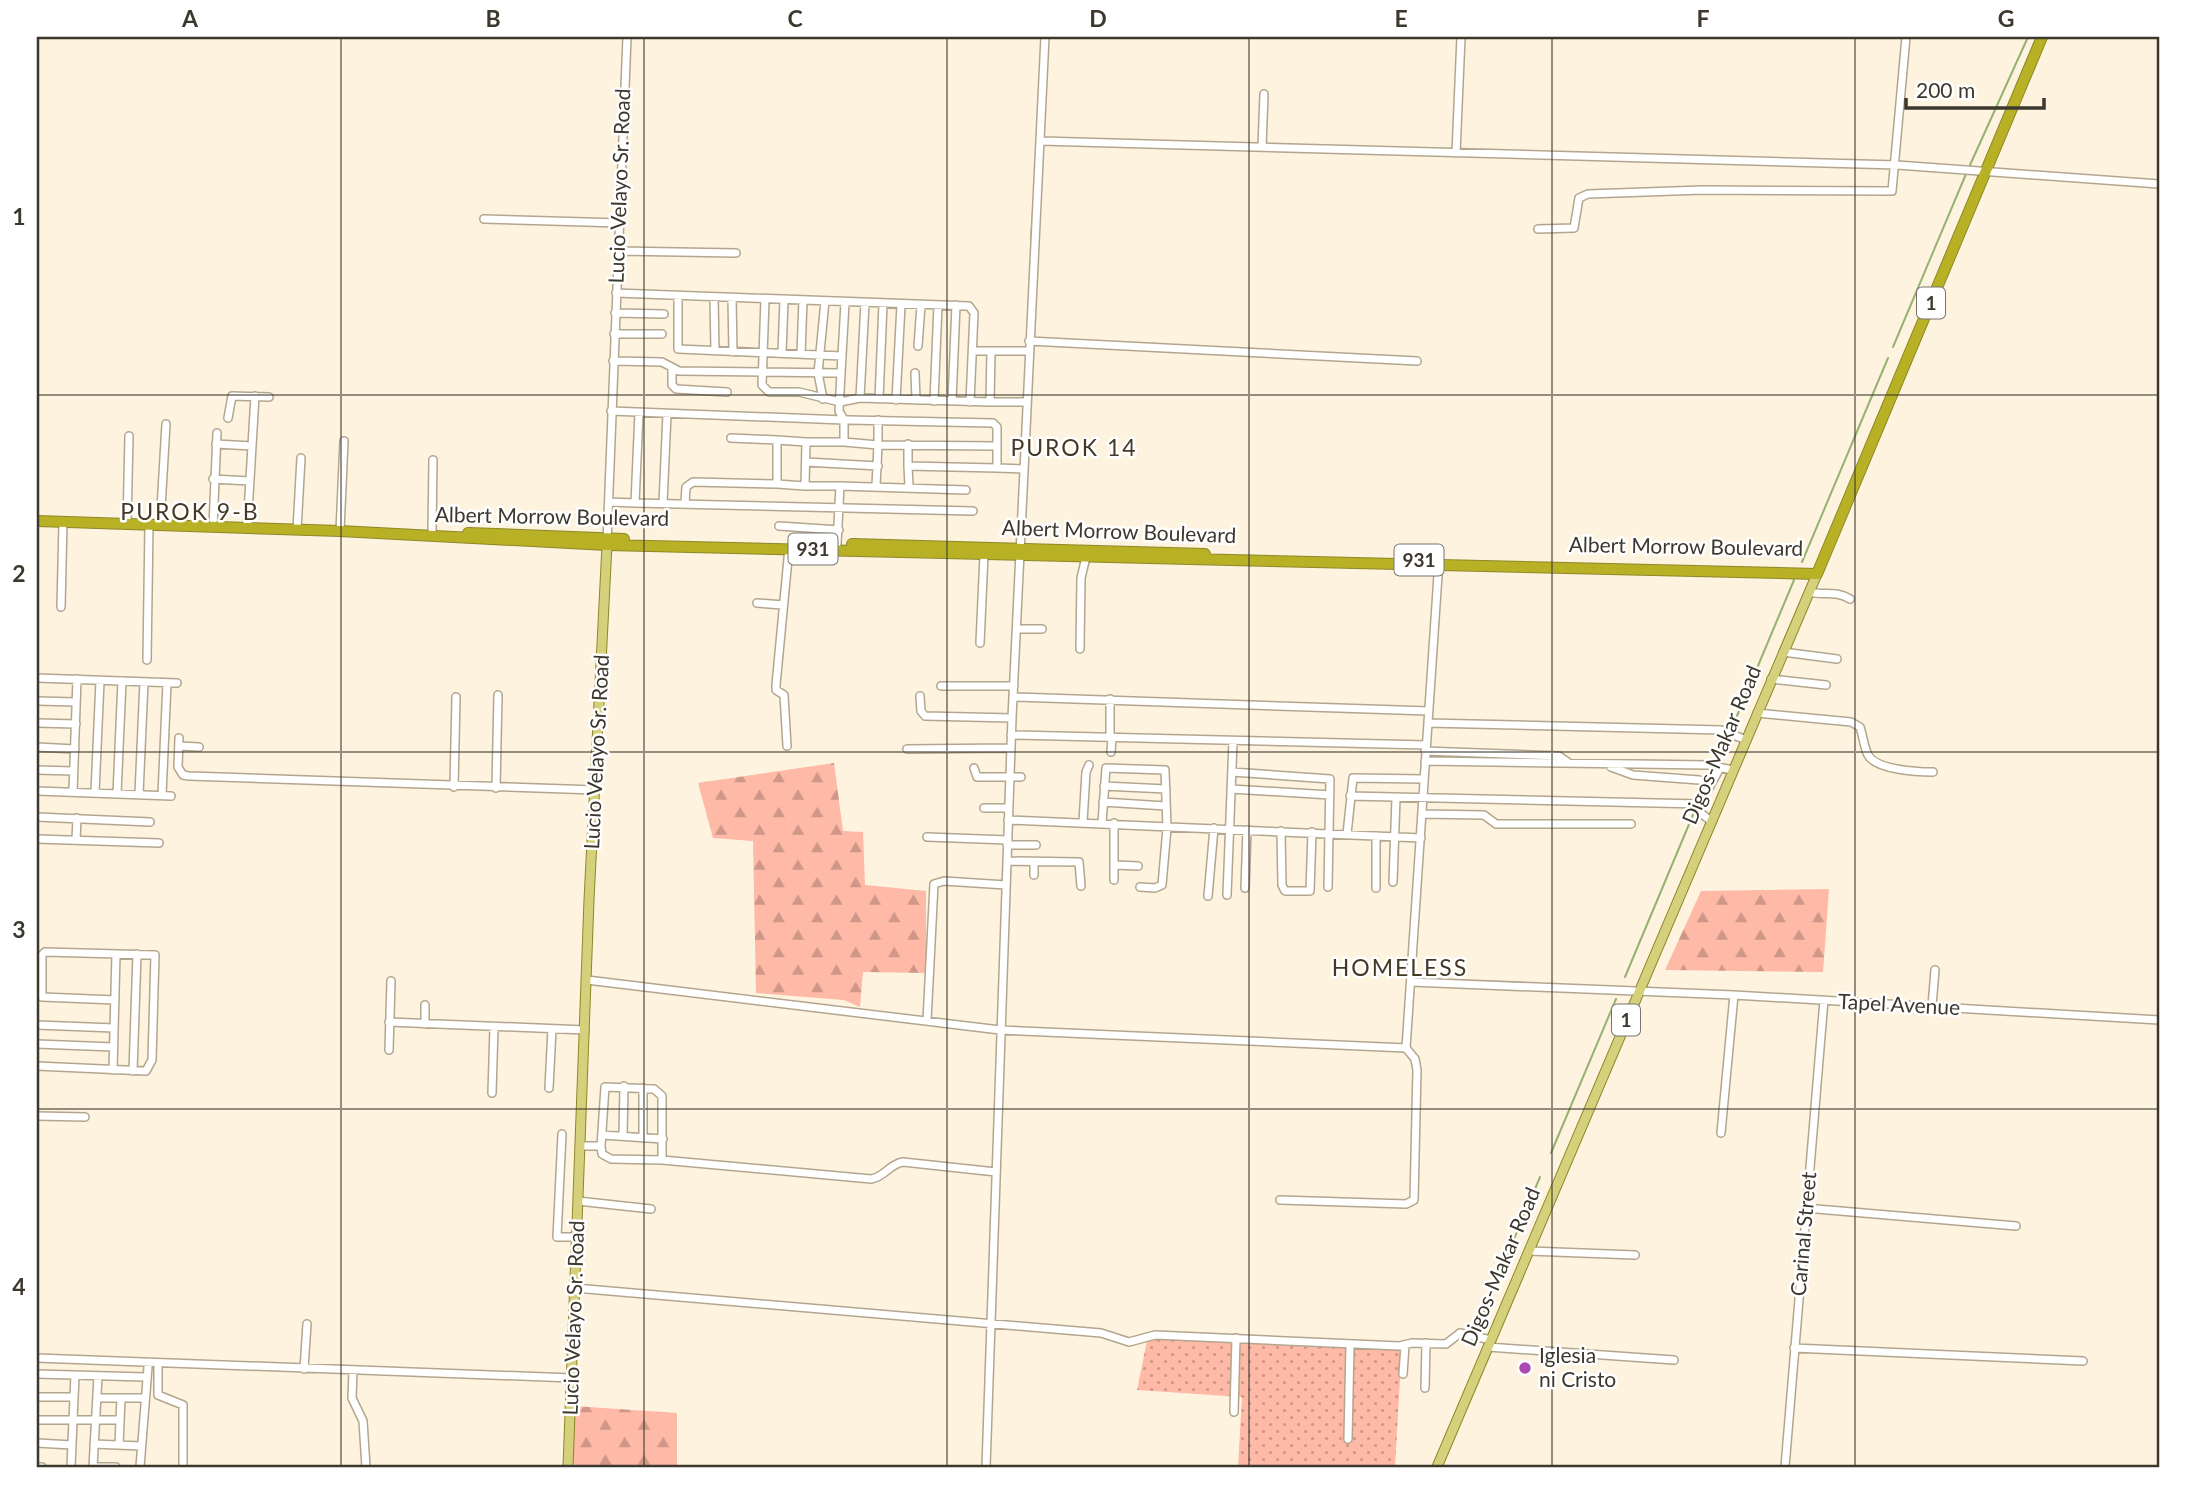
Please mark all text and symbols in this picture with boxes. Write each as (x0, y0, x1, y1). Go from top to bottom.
text: A (181, 4, 199, 32)
text: B (485, 4, 501, 32)
text: C (787, 4, 803, 32)
text: D (1089, 4, 1107, 32)
text: E (1394, 4, 1408, 32)
text: F (1696, 4, 1710, 32)
text: G (1998, 4, 2014, 32)
scale bar (1906, 66, 2044, 110)
text: 200 m (1916, 77, 1975, 102)
street label: Lucio Velayo Sr. Road (603, 88, 634, 284)
text: 1 (12, 202, 26, 230)
road number: 1 (1917, 288, 1945, 318)
district label: PUROK 14 (1010, 433, 1138, 461)
district label: PUROK 9-B (120, 497, 260, 525)
street label: Albert Morrow Boulevard (435, 501, 669, 530)
street label: Albert Morrow Boulevard (1001, 514, 1237, 547)
street label: Albert Morrow Boulevard (1569, 531, 1803, 560)
road number: 931 (788, 534, 838, 564)
road number: 931 (1394, 544, 1444, 576)
text: 2 (12, 559, 26, 587)
street label: Lucio Velayo Sr. Road (578, 654, 613, 850)
street label: Digos-Makar Road (1676, 661, 1765, 828)
text: 3 (12, 915, 26, 943)
district label: HOMELESS (1332, 953, 1468, 981)
street label: Tapel Avenue (1837, 988, 1961, 1019)
road number: 1 (1612, 1004, 1640, 1036)
street label: Carinal Street (1785, 1170, 1820, 1297)
street label: Digos-Makar Road (1455, 1183, 1544, 1350)
street label: Lucio Velayo Sr. Road (557, 1220, 588, 1416)
text: 4 (12, 1272, 26, 1300)
place label: Iglesia ni Cristo (1539, 1342, 1616, 1391)
marker: Iglesia ni Cristo (1517, 1360, 1533, 1376)

